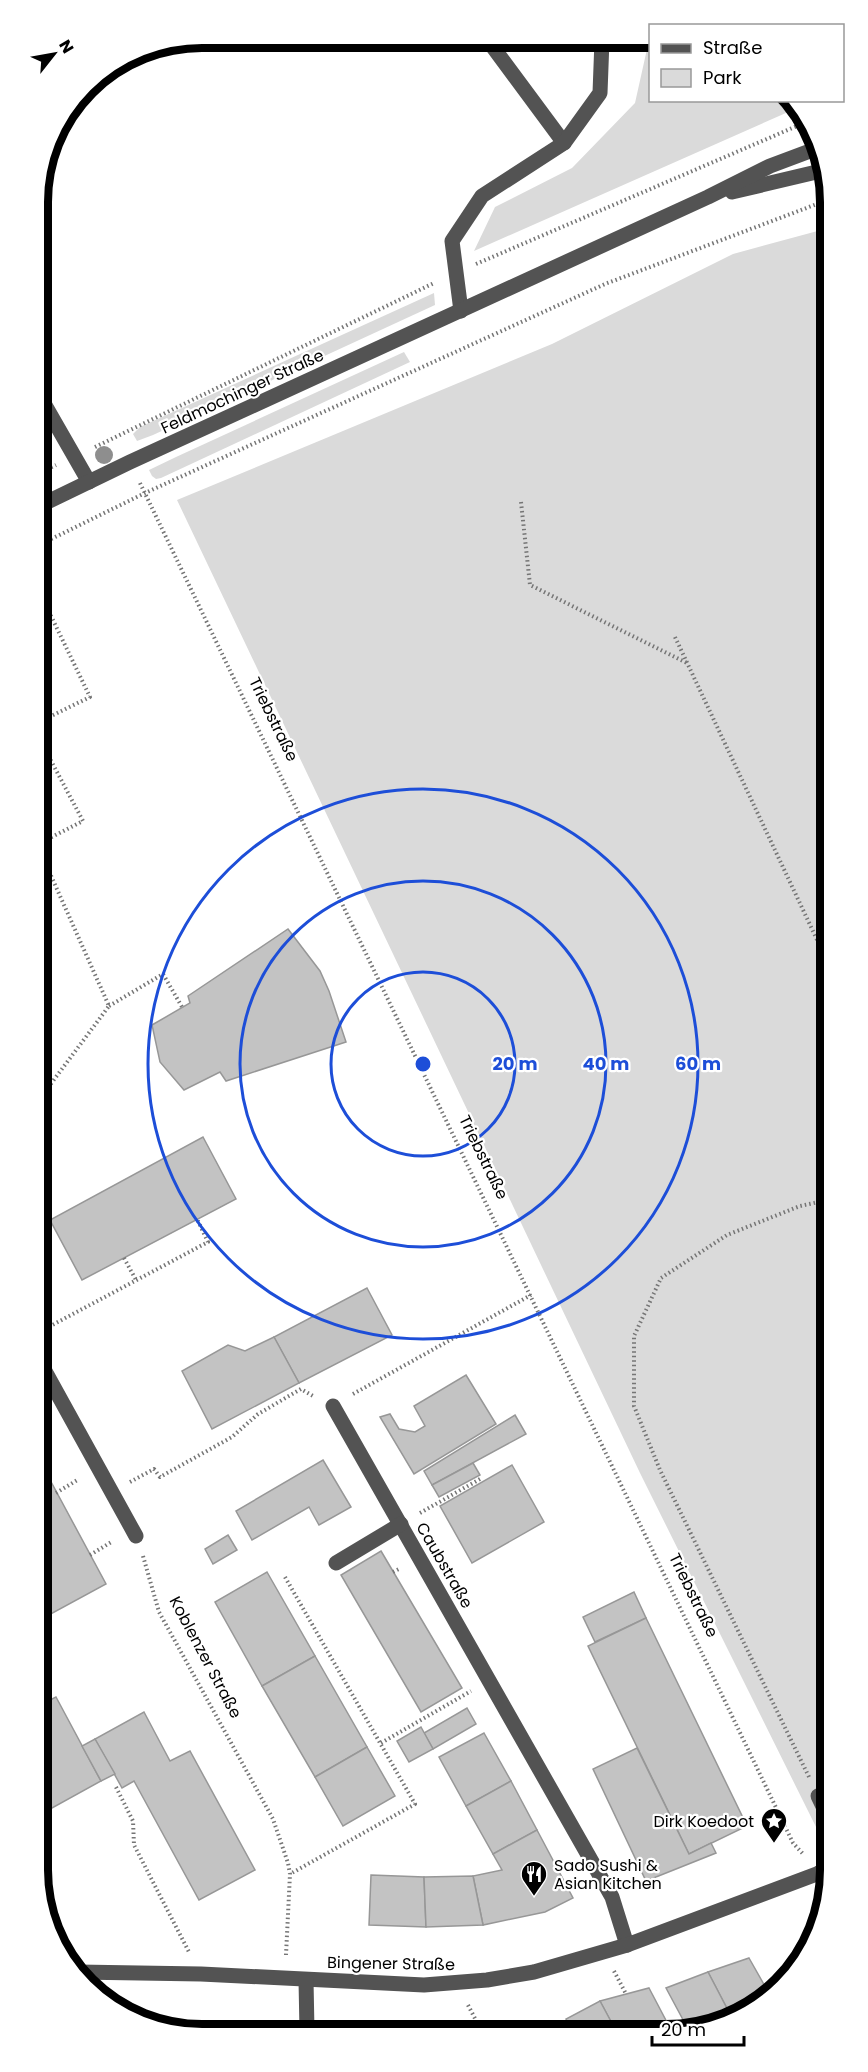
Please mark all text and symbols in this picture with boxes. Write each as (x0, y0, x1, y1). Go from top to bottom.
north arrow (24, 24, 84, 84)
legend (649, 24, 844, 102)
text: N (53, 35, 79, 58)
text: Straße (703, 35, 762, 60)
text: Park (703, 65, 742, 90)
street label: Feldmochinger Straße (157, 344, 328, 439)
street label: Triebstraße (243, 673, 304, 765)
text: 20 m (493, 1051, 537, 1076)
text: 40 m (583, 1051, 629, 1076)
text: 60 m (675, 1051, 721, 1076)
centre of rings (413, 1054, 433, 1074)
street label: Triebstraße (453, 1111, 514, 1203)
street label: Caubstraße (411, 1518, 479, 1613)
street label: Triebstraße (663, 1549, 724, 1641)
street label: Koblenzer Straße (164, 1592, 247, 1722)
place icon: Dirk Koedoot (759, 1806, 789, 1844)
place label: Dirk Koedoot (653, 1810, 754, 1833)
place label: Sado Sushi & Asian Kitchen (554, 1854, 662, 1895)
restaurant icon: Sado Sushi & Asian Kitchen (519, 1859, 549, 1897)
street label: Bingener Straße (327, 1951, 455, 1976)
scale bar (652, 2009, 744, 2047)
text: 20 m (661, 2017, 706, 2042)

